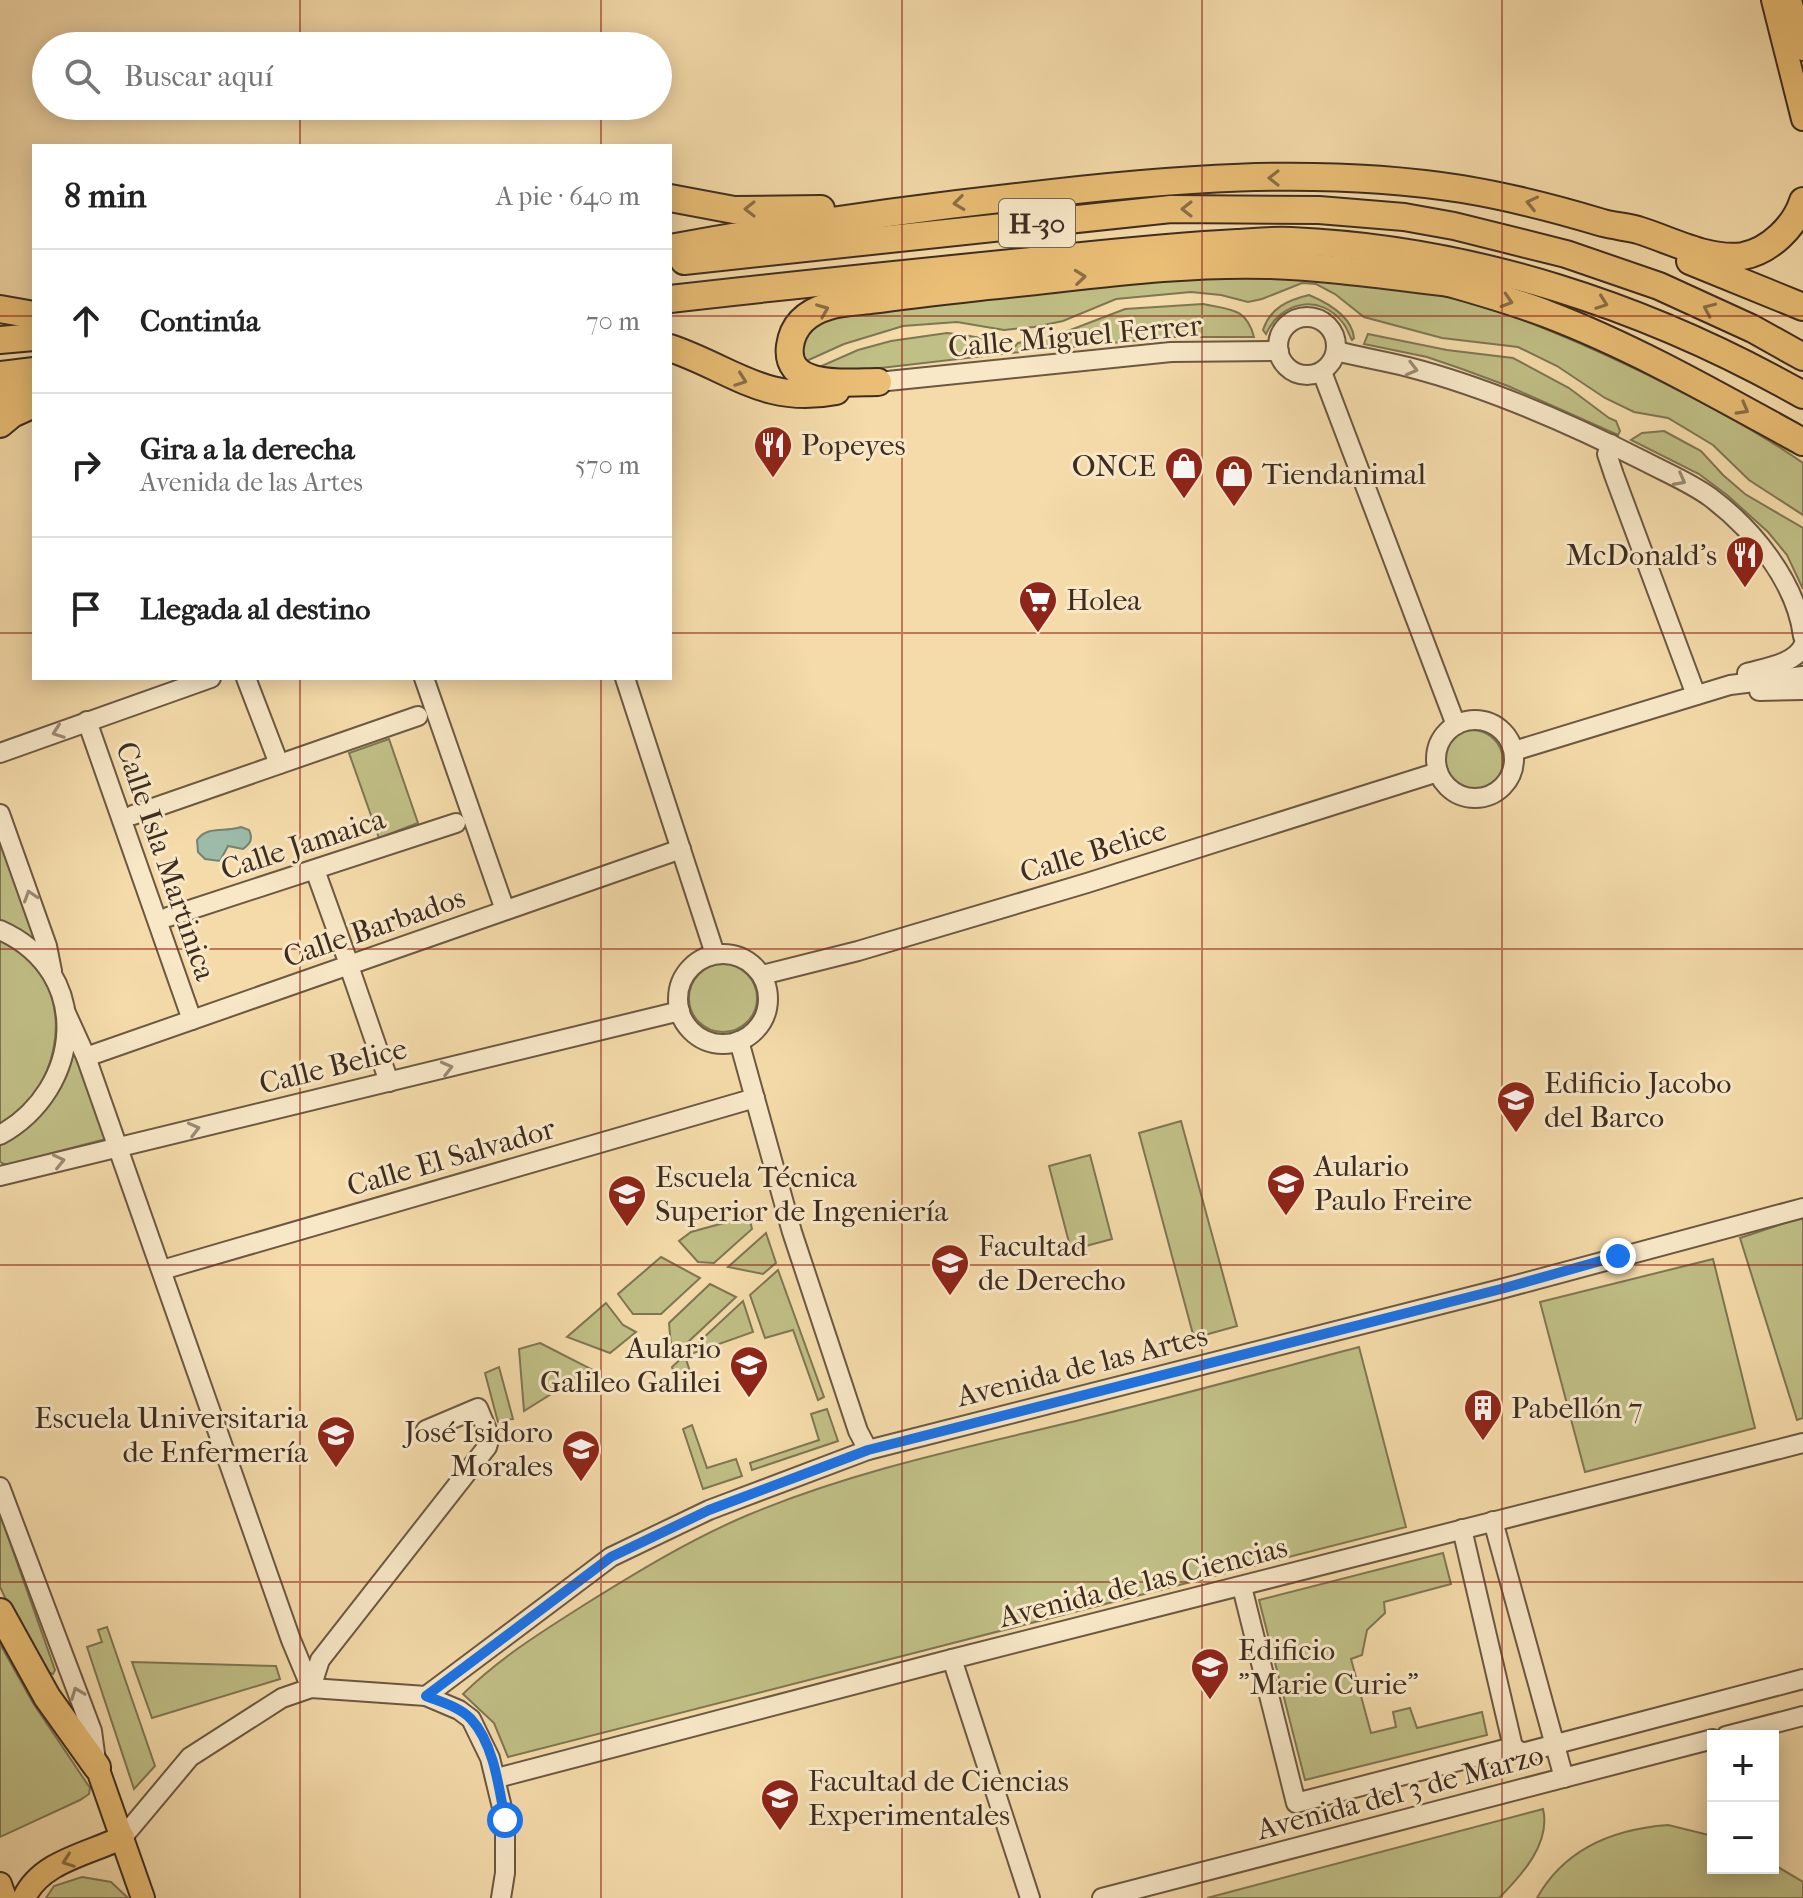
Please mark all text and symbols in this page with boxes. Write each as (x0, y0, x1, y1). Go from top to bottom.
search box (32, 32, 672, 120)
icon: search (60, 54, 104, 98)
text: Buscar aquí (124, 59, 273, 94)
one-way arrow (1267, 169, 1280, 187)
text: 8 min (64, 176, 146, 216)
text: A pie · 640 m (496, 181, 640, 212)
one-way arrow (952, 195, 965, 212)
one-way arrow (1525, 195, 1539, 212)
road number: H-30 (999, 199, 1075, 247)
one-way arrow (1180, 200, 1193, 218)
one-way arrow (743, 201, 756, 218)
one-way arrow (1074, 269, 1087, 286)
one-way arrow (1499, 292, 1513, 308)
one-way arrow (1594, 293, 1608, 309)
icon: ahead (64, 299, 108, 343)
one-way arrow (815, 303, 829, 320)
one-way arrow (1702, 303, 1717, 319)
text: Continúa (140, 304, 260, 339)
text: 70 m (586, 306, 640, 337)
street label: Calle Miguel Ferrer (947, 308, 1204, 365)
one-way arrow (1405, 359, 1419, 376)
one-way arrow (733, 370, 747, 386)
one-way arrow (1734, 399, 1748, 415)
restaurant icon: Popeyes (752, 424, 794, 479)
place label: Popeyes (801, 428, 906, 463)
text: Gira a la derecha (140, 432, 355, 467)
icon: right (64, 443, 108, 487)
shop icon: ONCE (1163, 445, 1205, 500)
place label: ONCE (1072, 449, 1156, 484)
text: 570 m (575, 450, 640, 481)
shop icon: Tiendanimal (1213, 453, 1255, 508)
place label: Tiendanimal (1262, 457, 1426, 492)
text: Avenida de las Artes (140, 467, 363, 498)
one-way arrow (1672, 471, 1686, 486)
restaurant icon: McDonald's (1724, 534, 1766, 589)
place label: McDonald's (1566, 538, 1717, 573)
supermarket icon: Holea (1017, 579, 1059, 634)
place label: Holea (1066, 583, 1142, 618)
icon: arrive (64, 587, 108, 631)
text: Llegada al destino (140, 592, 370, 627)
one-way arrow (52, 722, 66, 738)
street label: Calle Isla Martinica (108, 737, 223, 986)
street label: Calle Jamaica (217, 801, 391, 888)
street label: Calle Belice (1016, 813, 1171, 890)
street label: Calle Barbados (279, 880, 470, 975)
one-way arrow (24, 890, 40, 904)
street label: Calle Belice (256, 1031, 411, 1102)
one-way arrow (439, 1060, 453, 1077)
place label: Edificio Jacobo del Barco (1544, 1066, 1732, 1135)
school or university icon: Edificio Jacobo del Barco (1495, 1079, 1537, 1134)
street label: Calle El Salvador (343, 1111, 559, 1204)
one-way arrow (186, 1121, 200, 1138)
place label: Aulario Paulo Freire (1313, 1149, 1472, 1218)
one-way arrow (52, 1154, 65, 1171)
place label: Escuela Técnica Superior de Ingeniería (655, 1160, 949, 1229)
school or university icon: Aulario Paulo Freire (1265, 1162, 1307, 1217)
school or university icon: Escuela Técnica Superior de Ingeniería (606, 1173, 648, 1228)
place label: Facultad de Derecho (978, 1229, 1126, 1298)
route end (1600, 1238, 1636, 1274)
school or university icon: Facultad de Derecho (929, 1242, 971, 1297)
street label: Avenida de las Artes (952, 1318, 1211, 1415)
place label: Aulario Galileo Galilei (540, 1331, 721, 1400)
school or university icon: Aulario Galileo Galilei (728, 1344, 770, 1399)
building icon: Pabellón 7 (1462, 1387, 1504, 1442)
place label: Pabellón 7 (1511, 1391, 1643, 1426)
place label: Escuela Universitaria de Enfermería (34, 1401, 309, 1470)
school or university icon: Escuela Universitaria de Enfermería (315, 1414, 357, 1469)
place label: José Isidoro Morales (402, 1415, 553, 1484)
school or university icon: José Isidoro Morales (560, 1428, 602, 1483)
street label: Avenida de las Ciencias (994, 1530, 1291, 1635)
place label: Edificio "Marie Curie" (1238, 1633, 1419, 1702)
school or university icon: Edificio "Marie Curie" (1189, 1646, 1231, 1701)
one-way arrow (70, 1687, 87, 1701)
map controls (1707, 1730, 1779, 1874)
button: + (1707, 1730, 1779, 1802)
street label: Avenida del 3 de Marzo (1252, 1737, 1547, 1848)
place label: Facultad de Ciencias Experimentales (808, 1764, 1069, 1833)
school or university icon: Facultad de Ciencias Experimentales (759, 1777, 801, 1832)
route start (487, 1802, 523, 1838)
button: − (1707, 1802, 1779, 1874)
one-way arrow (62, 1851, 76, 1867)

